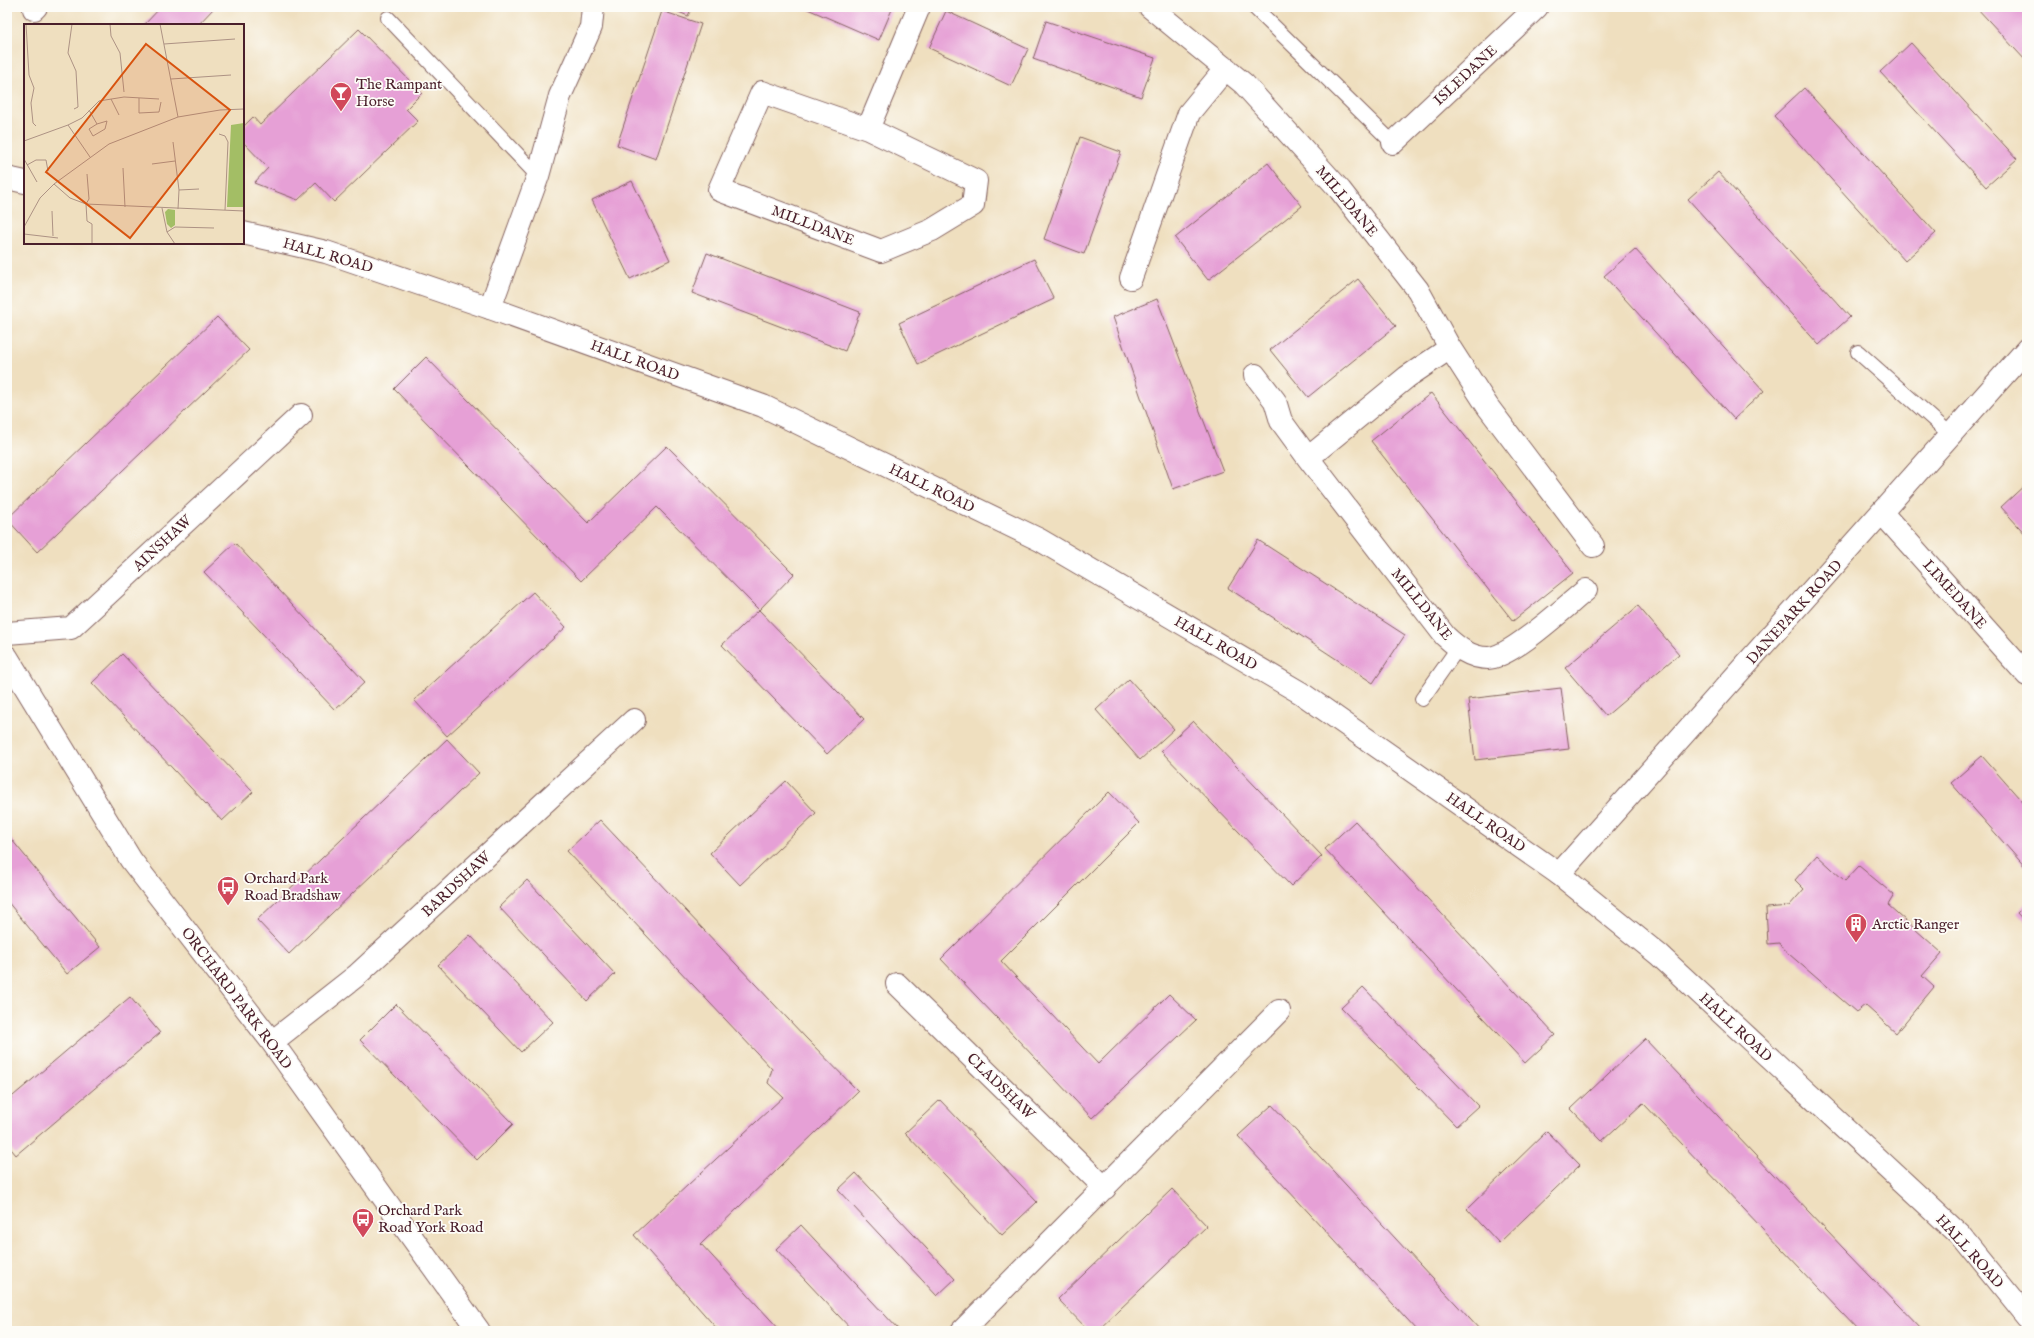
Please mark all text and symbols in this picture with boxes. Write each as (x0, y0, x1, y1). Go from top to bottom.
inset map (24, 24, 244, 244)
street label: ISLEDANE (1429, 41, 1501, 110)
place label: The Rampant Horse (356, 75, 442, 111)
bar icon: The Rampant Horse (328, 80, 354, 113)
street label: MILLDANE (1311, 162, 1382, 241)
street label: MILLDANE (769, 201, 857, 250)
street label: HALL ROAD (281, 234, 375, 277)
street label: HALL ROAD (588, 336, 682, 385)
street label: HALL ROAD (886, 460, 978, 517)
street label: AINSHAW (128, 511, 196, 576)
street label: DANEPARK ROAD (1742, 556, 1846, 669)
street label: LIMEDANE (1919, 556, 1991, 633)
street label: MILLDANE (1387, 564, 1456, 644)
street label: HALL ROAD (1171, 612, 1261, 675)
street label: HALL ROAD (1442, 788, 1529, 857)
street label: BARDSHAW (418, 847, 495, 921)
place label: Orchard Park Road Bradshaw (244, 869, 342, 905)
bus stop icon: Orchard Park Road Bradshaw (215, 874, 241, 907)
building icon: Arctic Ranger (1843, 911, 1869, 944)
place label: Arctic Ranger (1871, 915, 1960, 934)
street label: ORCHARD PARK ROAD (177, 924, 296, 1073)
street label: HALL ROAD (1695, 989, 1776, 1066)
street label: CLADSHAW (962, 1049, 1039, 1124)
place label: Orchard Park Road York Road (378, 1201, 484, 1237)
bus stop icon: Orchard Park Road York Road (350, 1206, 376, 1239)
street label: HALL ROAD (1931, 1210, 2008, 1292)

